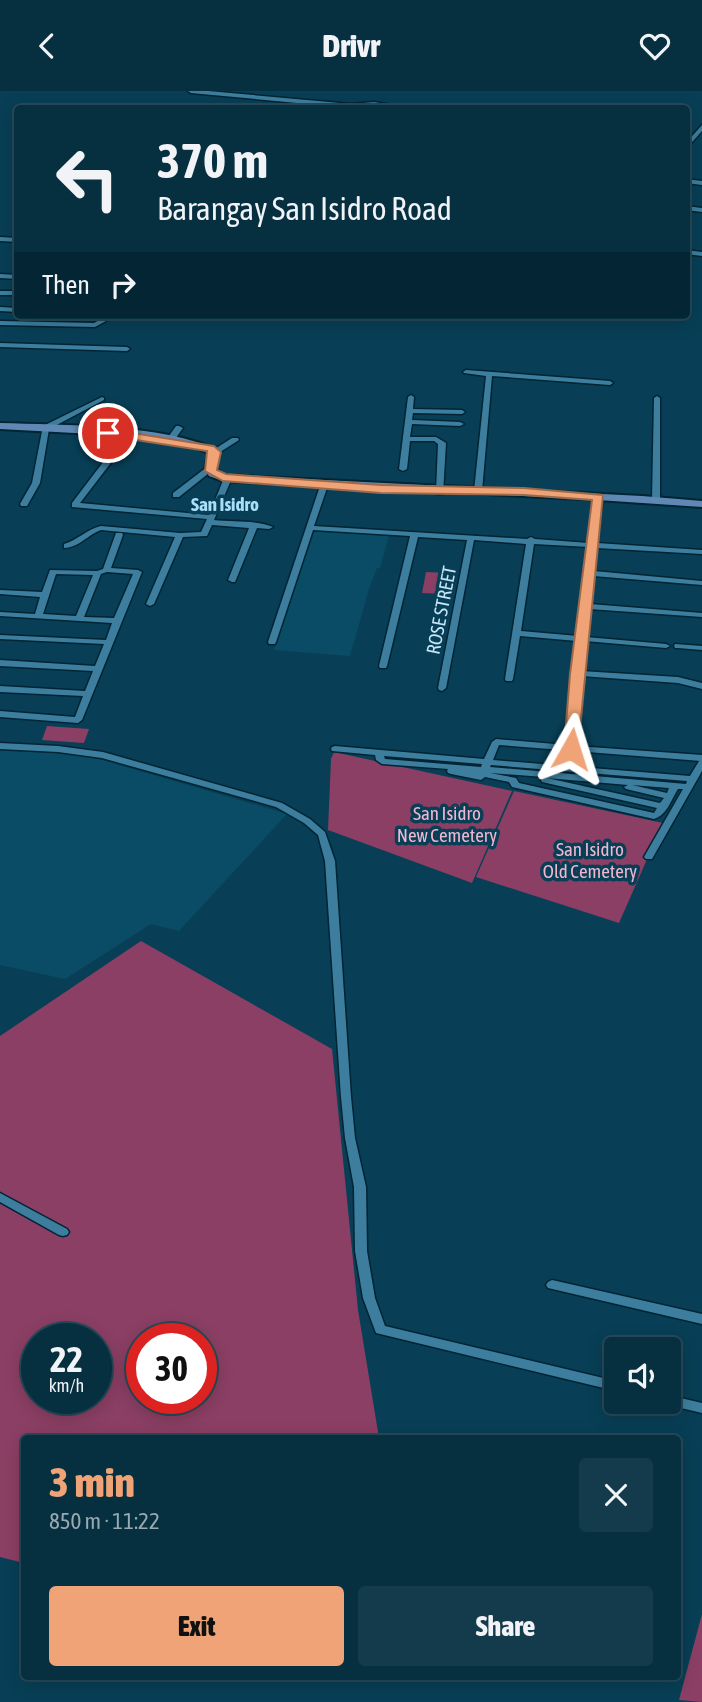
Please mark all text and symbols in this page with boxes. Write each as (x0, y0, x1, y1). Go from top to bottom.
icon: back (28, 27, 66, 65)
text: Drivr (322, 27, 380, 64)
icon: heart (636, 27, 674, 65)
text: 370 m (157, 132, 268, 188)
icon: left (42, 133, 133, 224)
text: Barangay San Isidro Road (157, 190, 452, 227)
icon: right (104, 266, 142, 304)
text: Then (42, 270, 90, 300)
pin (78, 403, 138, 463)
icon: arrive (89, 414, 127, 452)
district label: San Isidro (191, 493, 259, 515)
street label: ROSE STREET (422, 563, 460, 656)
position arrow (534, 712, 608, 786)
park label: San Isidro New Cemetery (397, 802, 497, 846)
park label: San Isidro Old Cemetery (543, 838, 637, 882)
speed limit sign: 30 (126, 1323, 217, 1414)
map controls (604, 1337, 681, 1414)
button: sound (604, 1337, 681, 1414)
text: 22 (50, 1339, 83, 1379)
text: km/h (49, 1375, 84, 1396)
text: 3 min (49, 1458, 135, 1506)
button: close (579, 1458, 653, 1532)
text: 850 m · 11:22 (49, 1508, 160, 1534)
button: Exit (49, 1586, 344, 1666)
button: Share (358, 1586, 653, 1666)

